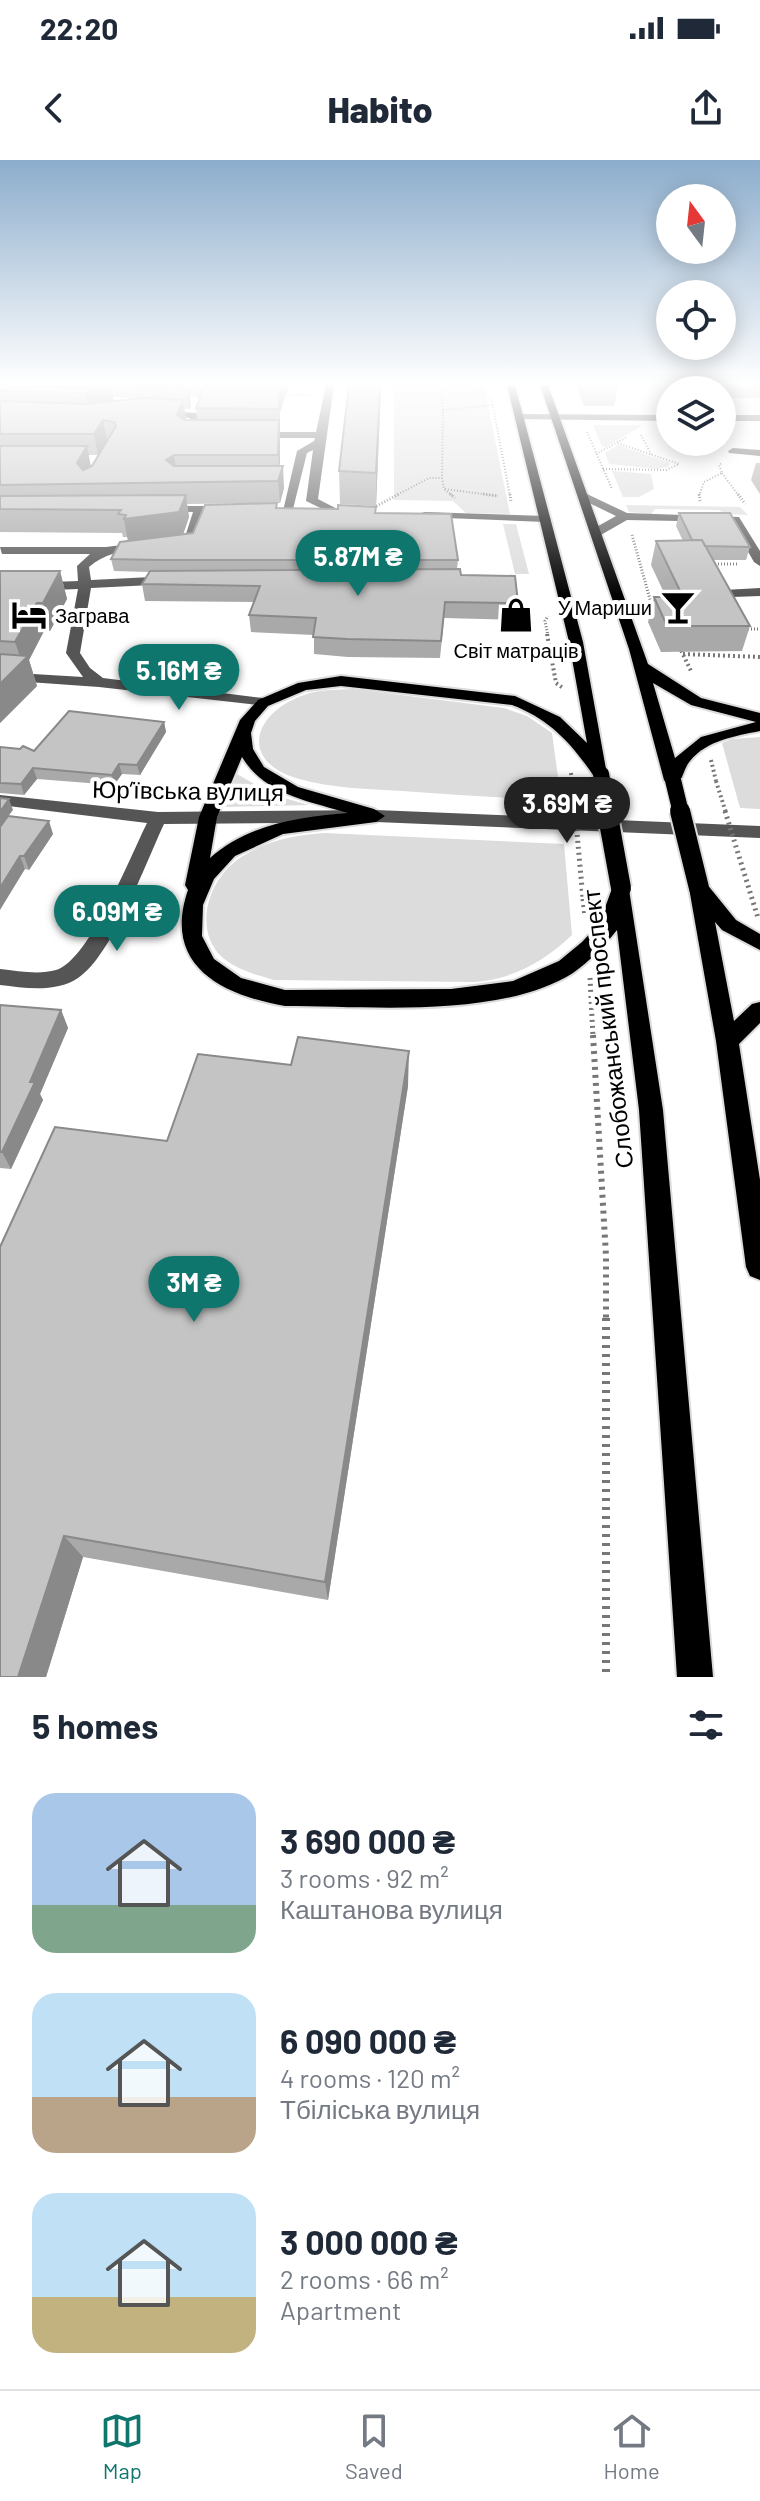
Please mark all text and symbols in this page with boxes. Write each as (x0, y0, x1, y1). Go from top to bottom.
text: 22:20 (40, 10, 118, 46)
icon: back (32, 86, 76, 130)
icon: share (684, 86, 728, 130)
text: Habito (327, 87, 433, 130)
north arrow (656, 184, 736, 264)
map controls (656, 184, 736, 456)
button: locate (656, 280, 736, 360)
button: layers (656, 376, 736, 456)
pin: 5.87M ₴ (284, 530, 432, 598)
text: 5.87M ₴ (313, 540, 403, 571)
bar icon: У Мариши (659, 588, 697, 626)
place label: У Мариши (558, 595, 652, 619)
hotel icon: Заграва (10, 596, 48, 634)
shop icon: Світ матраців (497, 596, 535, 634)
place label: Заграва (55, 603, 130, 627)
place label: Світ матраців (453, 638, 579, 662)
pin: 5.16M ₴ (105, 644, 253, 712)
text: 5.16M ₴ (136, 654, 222, 685)
street label: Юрʼївська вулиця (92, 774, 284, 806)
pin: 3.69M ₴ (493, 777, 641, 845)
text: 3.69M ₴ (522, 787, 612, 818)
pin: 6.09M ₴ (43, 885, 191, 953)
street label: Слобожанський проспект (575, 888, 639, 1170)
text: 6.09M ₴ (72, 895, 162, 926)
pin: 3M ₴ (147, 1256, 241, 1324)
text: 3M ₴ (166, 1266, 222, 1297)
icon: filters (684, 1703, 728, 1747)
text: 5 homes (32, 1705, 158, 1746)
text: 3 690 000 ₴ (280, 1820, 455, 1861)
icon: home (96, 1825, 192, 1921)
text: 3 rooms · 92 m² (280, 1862, 449, 1893)
text: Каштанова вулиця (280, 1893, 503, 1924)
text: 6 090 000 ₴ (280, 2020, 456, 2061)
icon: home (96, 2025, 192, 2121)
text: 4 rooms · 120 m² (280, 2062, 460, 2093)
text: Тбіліська вулиця (280, 2093, 480, 2124)
text: 3 000 000 ₴ (280, 2221, 458, 2262)
icon: home (96, 2225, 192, 2321)
text: 2 rooms · 66 m² (280, 2263, 449, 2294)
text: Apartment (280, 2294, 401, 2325)
tab: Map (100, 2409, 144, 2483)
tab: Saved (345, 2409, 403, 2483)
tab: Home (603, 2409, 660, 2483)

